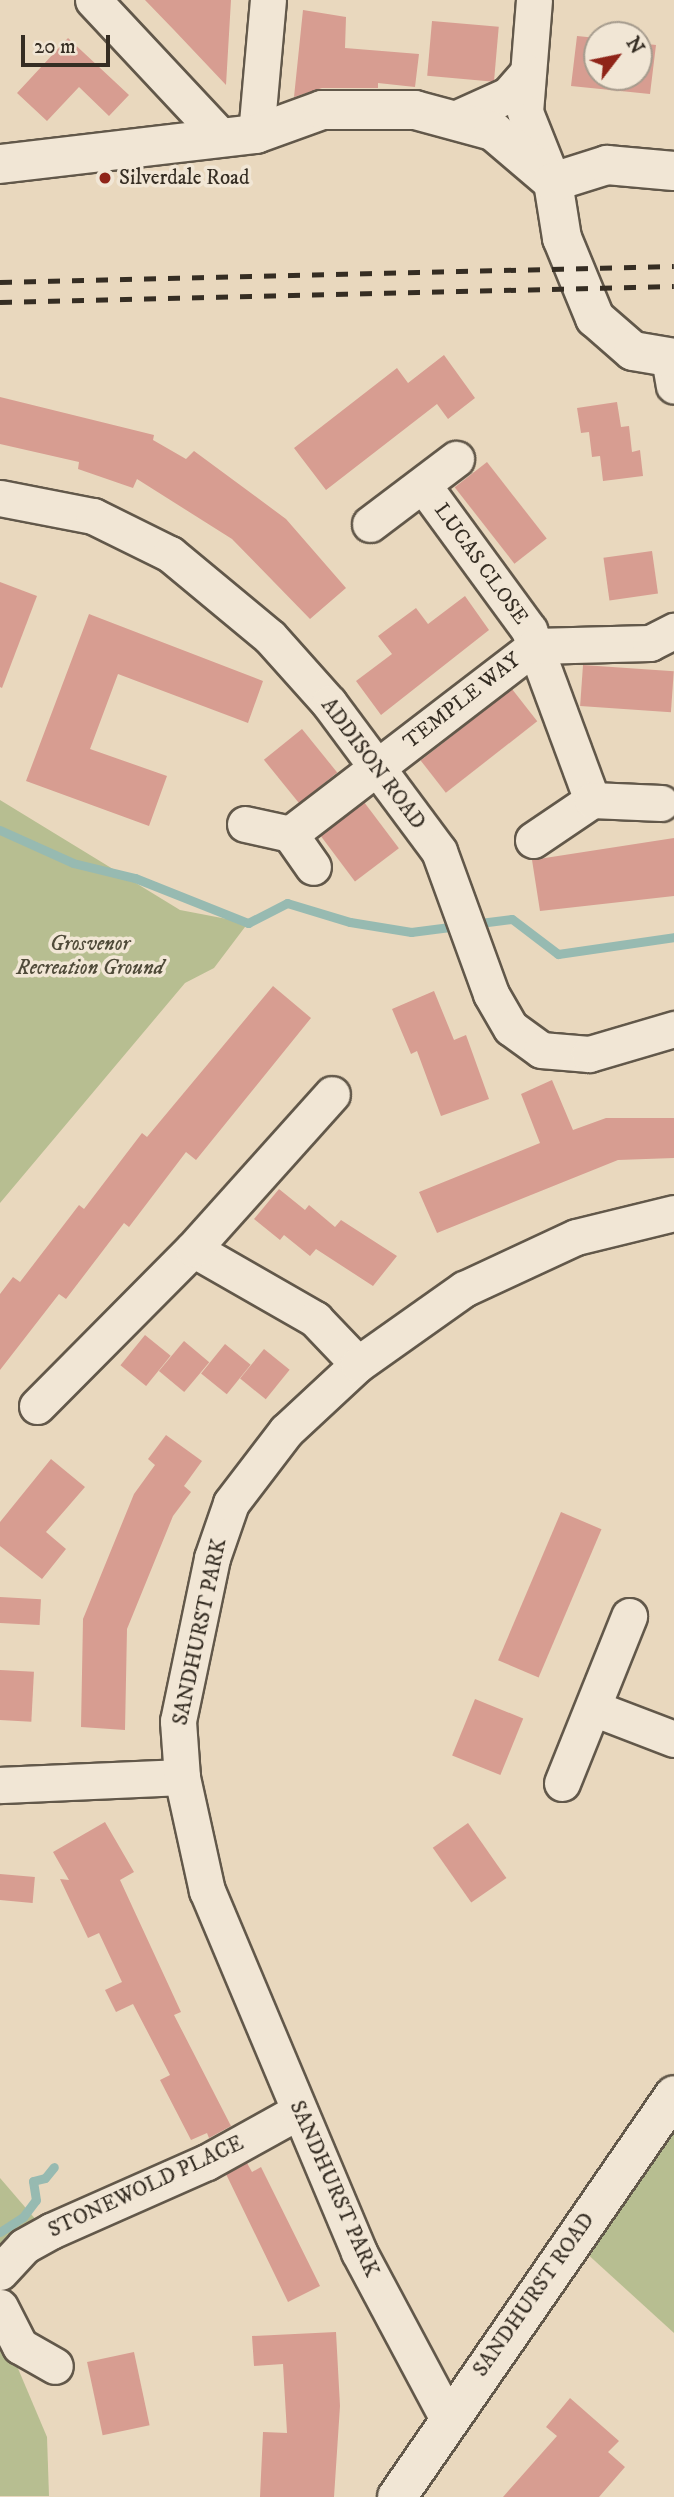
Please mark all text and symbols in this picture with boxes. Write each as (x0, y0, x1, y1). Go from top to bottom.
scale bar (24, 21, 114, 65)
north arrow (583, 21, 653, 91)
text: N (621, 33, 648, 58)
text: 20 m (34, 34, 76, 60)
place label: Silverdale Road (119, 165, 250, 191)
marker: Silverdale Road (97, 170, 113, 186)
street label: LUCAS CLOSE (429, 498, 533, 630)
street label: TEMPLE WAY (399, 648, 525, 754)
street label: ADDISON ROAD (315, 693, 431, 835)
park label: Grosvenor Recreation Ground (16, 931, 164, 981)
street label: SANDHURST PARK (168, 1536, 232, 1728)
street label: SANDHURST PARK (284, 2097, 384, 2281)
street label: STONEWOLD PLACE (44, 2131, 248, 2243)
street label: SANDHURST ROAD (468, 2208, 600, 2382)

